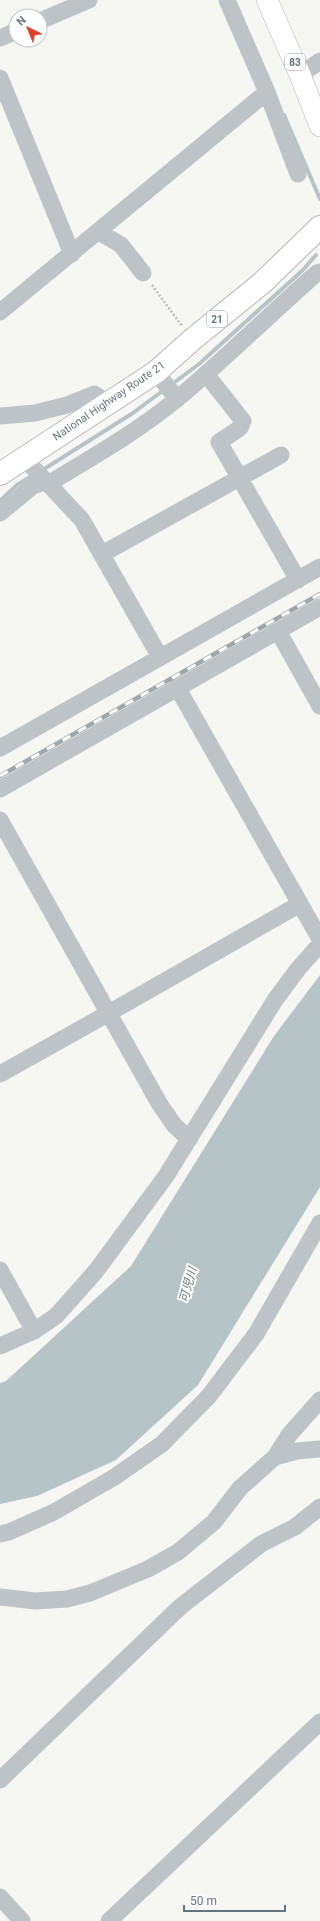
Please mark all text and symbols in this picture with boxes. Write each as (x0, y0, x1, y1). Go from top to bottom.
north arrow (8, 8, 48, 48)
text: N (14, 13, 29, 28)
road number: 83 (285, 54, 305, 70)
road number: 21 (207, 311, 227, 327)
street label: National Highway Route 21 (51, 359, 167, 443)
water label: 可児川 (176, 1264, 200, 1304)
scale bar (184, 1887, 285, 1913)
text: 50 m (190, 1894, 217, 1908)

